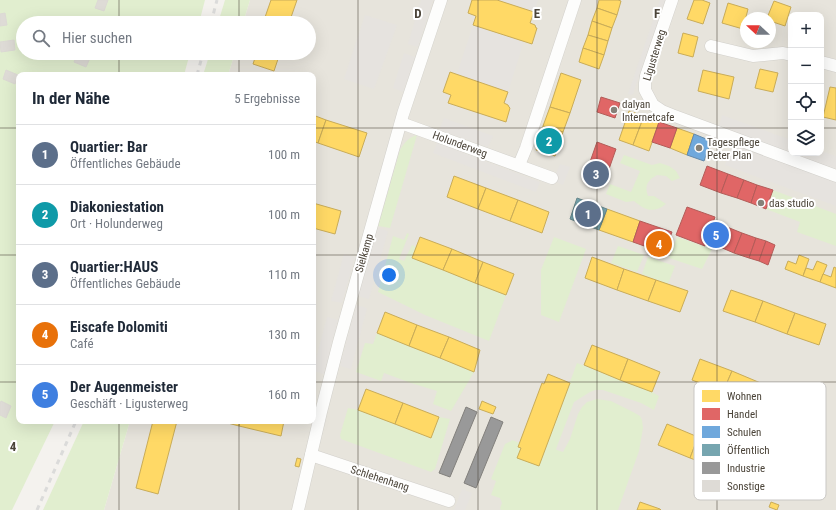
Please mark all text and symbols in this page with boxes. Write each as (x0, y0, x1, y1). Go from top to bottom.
text: D (414, 6, 422, 21)
text: E (534, 6, 541, 21)
text: F (654, 6, 660, 21)
north arrow (740, 12, 776, 48)
map controls (788, 12, 824, 156)
button: + (788, 12, 824, 48)
search box (16, 16, 316, 60)
icon: search (30, 27, 52, 49)
street label: Ligusterweg (640, 28, 668, 82)
text: Hier suchen (62, 29, 132, 47)
button: − (788, 48, 824, 84)
button: locate (788, 84, 824, 120)
text: In der Nähe (32, 88, 110, 108)
text: 5 Ergebnisse (234, 91, 300, 106)
place label: dalyan Internetcafe (622, 98, 674, 124)
marker: dalyan Internetcafe (609, 105, 619, 115)
button: layers (788, 120, 824, 156)
pin: 2 (536, 126, 562, 156)
street label: Holunderweg (431, 129, 489, 160)
place label: Tagespflege Peter Plan (707, 136, 760, 162)
text: Quartier: Bar (70, 138, 147, 156)
marker: Tagespflege Peter Plan (694, 143, 704, 153)
text: 1 (42, 147, 48, 162)
text: 100 m (268, 147, 300, 162)
text: Öffentliches Gebäude (70, 156, 181, 171)
pin: 3 (583, 159, 609, 189)
place label: das studio (769, 197, 815, 210)
text: Diakoniestation (70, 198, 164, 216)
marker: das studio (756, 198, 766, 208)
pin: 1 (575, 199, 601, 229)
text: 2 (42, 207, 48, 222)
text: 100 m (268, 207, 300, 222)
text: Ort · Holunderweg (70, 216, 163, 231)
pin: 5 (703, 220, 729, 250)
pin: 4 (646, 229, 672, 259)
street label: Sielkamp (353, 232, 376, 274)
text: Quartier:HAUS (70, 258, 158, 276)
your location (379, 265, 399, 285)
text: 3 (42, 267, 48, 282)
text: 110 m (268, 267, 300, 282)
text: Öffentliches Gebäude (70, 276, 181, 291)
text: Eiscafe Dolomiti (70, 318, 168, 336)
text: 4 (42, 327, 48, 342)
text: 130 m (268, 327, 300, 342)
text: Café (70, 336, 94, 351)
text: Der Augenmeister (70, 378, 178, 396)
legend (694, 382, 826, 500)
text: 5 (42, 387, 48, 402)
text: 160 m (268, 387, 300, 402)
text: Wohnen (727, 390, 762, 403)
text: Geschäft · Ligusterweg (70, 396, 188, 411)
text: Handel (727, 408, 758, 421)
text: Schulen (727, 426, 761, 439)
text: 4 (10, 439, 17, 454)
text: Öffentlich (727, 444, 770, 457)
text: Industrie (727, 462, 765, 475)
street label: Schlehenhang (349, 463, 411, 494)
text: Sonstige (727, 480, 765, 493)

